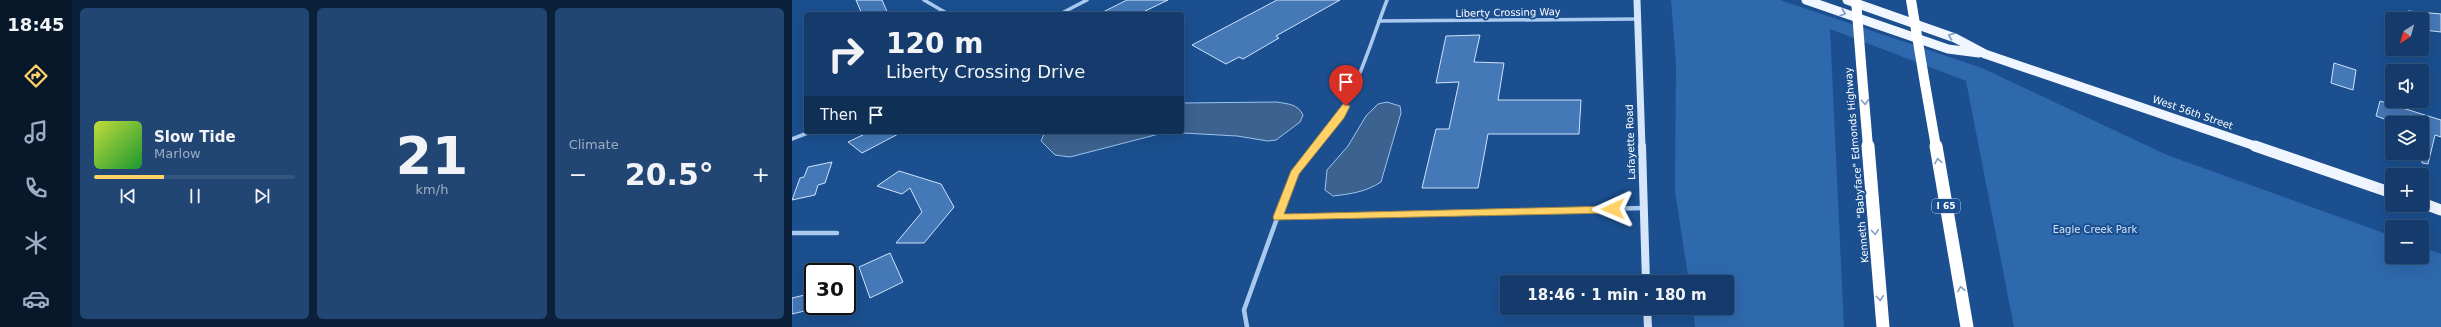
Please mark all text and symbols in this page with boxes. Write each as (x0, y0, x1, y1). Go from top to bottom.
street label: Liberty Crossing Way (1455, 6, 1561, 19)
one-way arrow (1839, 8, 1846, 17)
north arrow (2385, 12, 2429, 56)
map controls (2385, 12, 2429, 264)
text: 18:45 (7, 14, 65, 35)
text: 120 m (886, 27, 983, 60)
icon: right (820, 28, 872, 80)
one-way arrow (1947, 33, 1954, 41)
text: Liberty Crossing Drive (886, 61, 1085, 82)
icon: directions (22, 62, 50, 90)
button: sound (2385, 64, 2429, 108)
pin (1329, 65, 1363, 106)
street label: Kenneth "Babyface" Edmonds Highway (1842, 67, 1871, 263)
icon: arrive (1335, 71, 1357, 93)
street label: West 56th Street (2151, 94, 2235, 131)
one-way arrow (1860, 99, 1869, 105)
icon: arrive (865, 104, 887, 126)
street label: Lafayette Road (1624, 104, 1637, 180)
text: Then (820, 106, 857, 124)
button: layers (2385, 116, 2429, 160)
icon: music (22, 118, 50, 146)
text: 21 (396, 126, 468, 186)
text: Slow Tide (154, 128, 236, 146)
text: Climate (569, 137, 619, 152)
text: Marlow (154, 146, 201, 161)
text: 20.5° (625, 157, 714, 192)
one-way arrow (1935, 157, 1943, 164)
text: − (569, 162, 587, 187)
text: + (752, 162, 770, 187)
button: + (2385, 168, 2429, 212)
icon: phone (22, 174, 50, 202)
text: km/h (416, 182, 448, 197)
icon: previous (117, 185, 139, 207)
icon: pause (184, 185, 206, 207)
icon: next (251, 185, 273, 207)
position arrow (1592, 188, 1634, 230)
road number: I 65 (1932, 199, 1960, 213)
button: − (2385, 220, 2429, 264)
park label: Eagle Creek Park (2053, 224, 2138, 235)
icon: climate (22, 229, 50, 257)
one-way arrow (1870, 229, 1879, 235)
speed limit sign: 30 (804, 263, 856, 315)
icon: car (22, 285, 50, 313)
one-way arrow (1957, 285, 1965, 292)
text: 18:46 · 1 min · 180 m (1527, 286, 1707, 304)
one-way arrow (1876, 295, 1885, 301)

